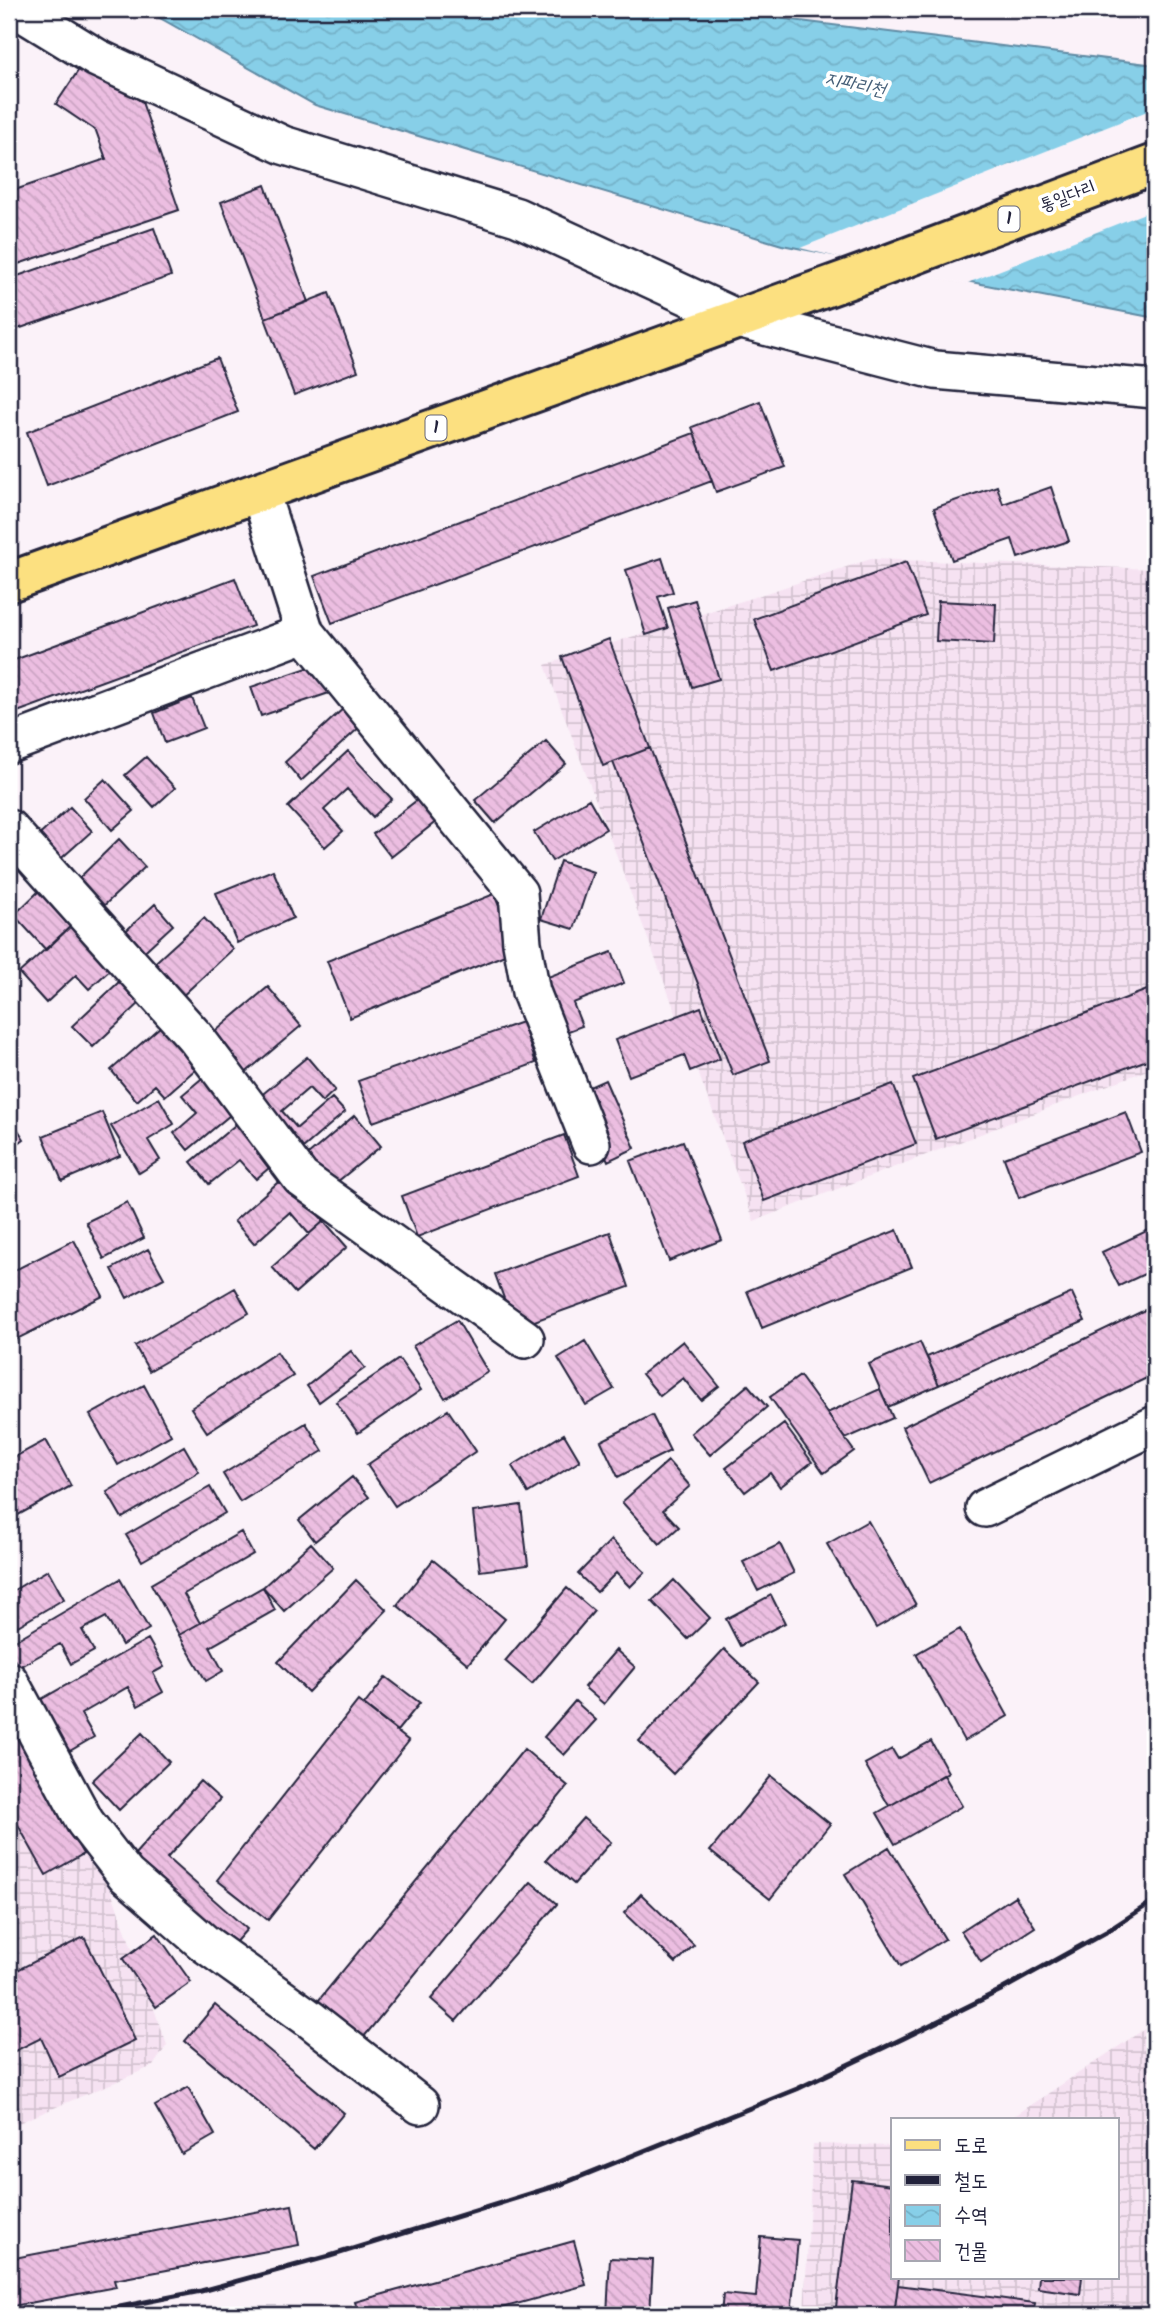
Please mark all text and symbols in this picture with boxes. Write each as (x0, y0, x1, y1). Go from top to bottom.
water label: 지파리천 (822, 64, 890, 106)
street label: 통일다리 (1036, 173, 1100, 221)
road number: 1 (998, 206, 1020, 232)
road number: 1 (426, 416, 446, 440)
legend (891, 2118, 1118, 2278)
text: 도로 (954, 2130, 988, 2163)
text: 철도 (954, 2166, 988, 2199)
text: 수역 (954, 2200, 988, 2233)
text: 건물 (954, 2236, 988, 2269)

